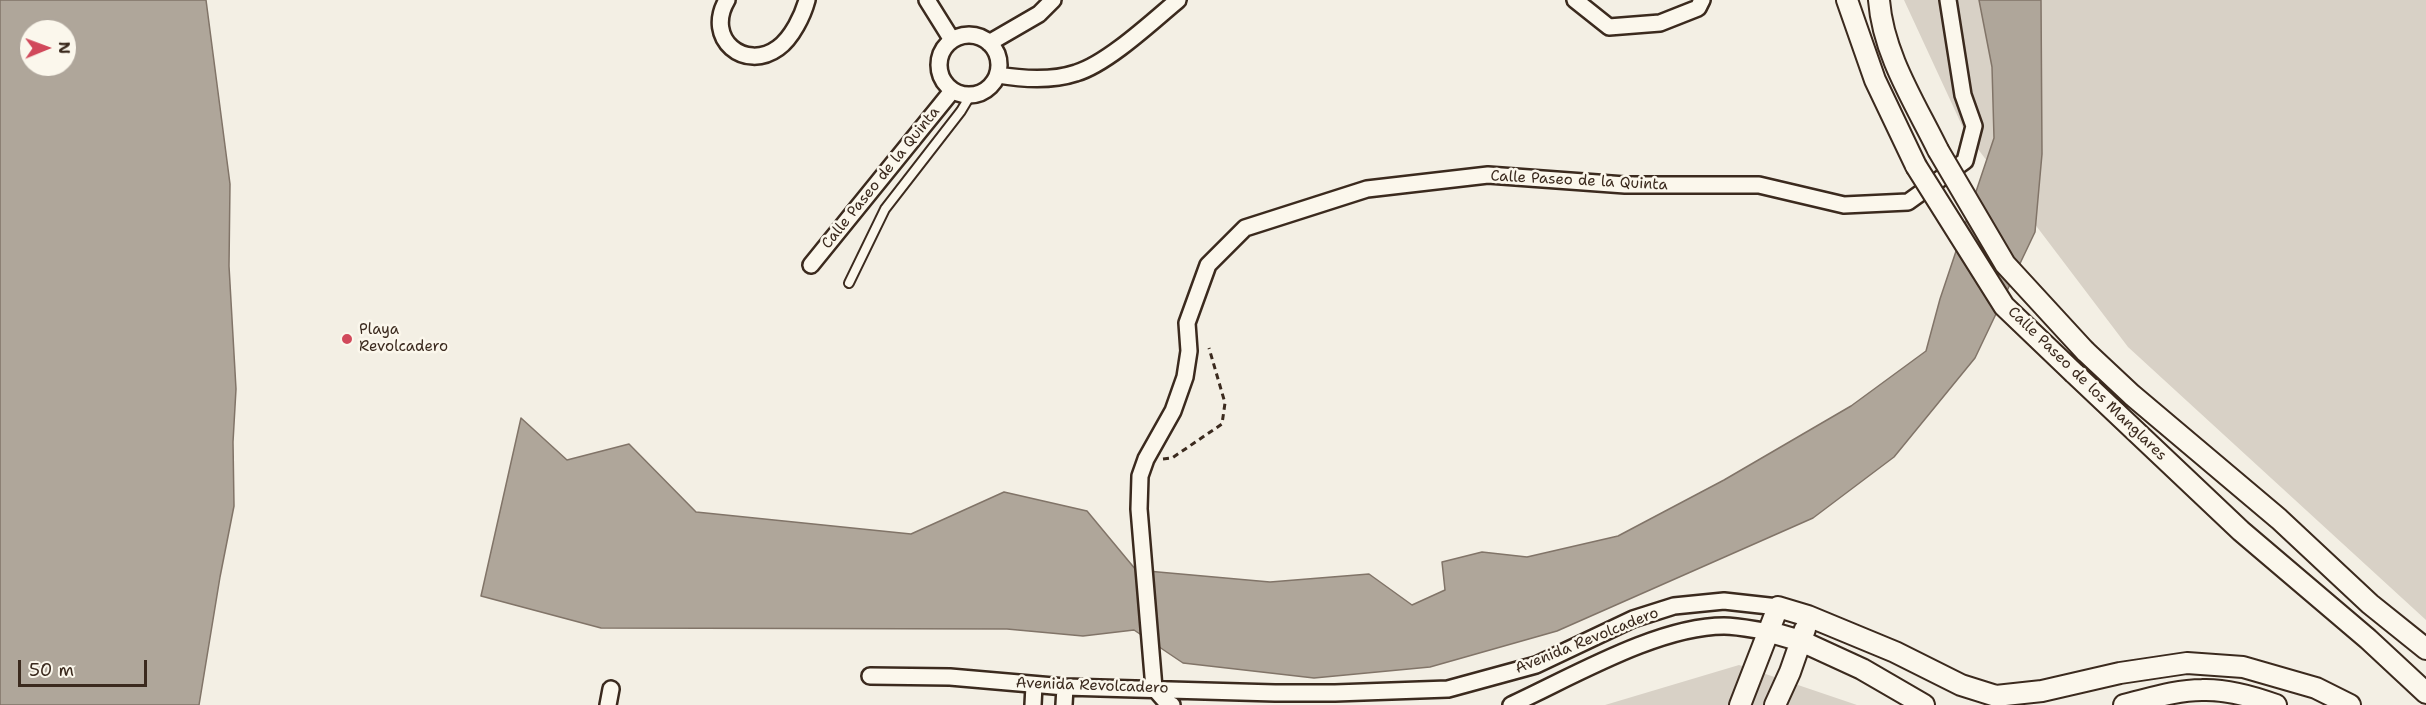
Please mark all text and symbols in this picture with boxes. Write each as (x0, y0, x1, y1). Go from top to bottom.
north arrow (18, 18, 78, 78)
text: N (54, 41, 75, 54)
street label: Calle Paseo de la Quinta (818, 103, 944, 253)
street label: Calle Paseo de la Quinta (1490, 167, 1668, 195)
street label: Calle Paseo de los Manglares (2004, 303, 2170, 465)
place label: Playa Revolcadero (359, 321, 448, 356)
marker: Playa Revolcadero (340, 332, 354, 346)
street label: Avenida Revolcadero (1513, 604, 1661, 678)
scale bar (21, 648, 150, 686)
text: 50 m (29, 658, 74, 682)
street label: Avenida Revolcadero (1015, 674, 1169, 698)

